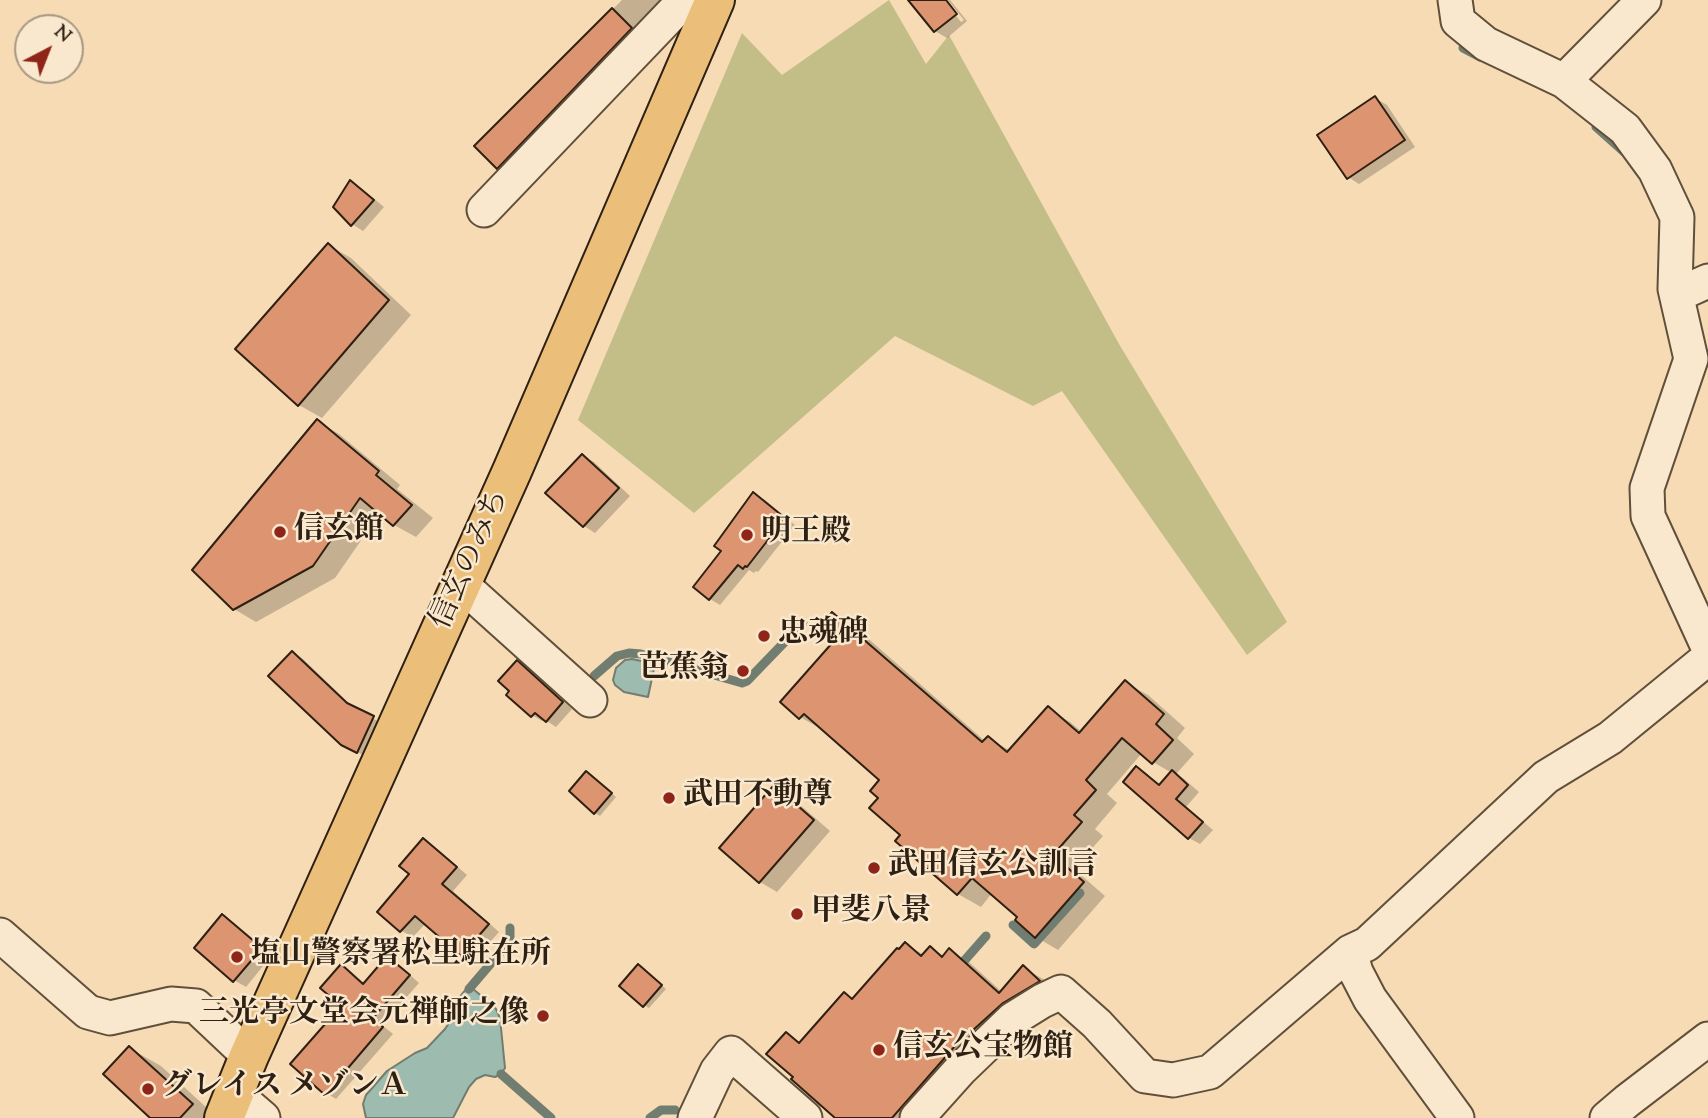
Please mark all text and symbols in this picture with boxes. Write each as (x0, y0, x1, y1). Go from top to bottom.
north arrow (14, 14, 84, 84)
text: N (47, 19, 77, 50)
street label: 信玄のみち (425, 484, 519, 636)
place label: 信玄館 (294, 514, 384, 550)
place label: 明王殿 (761, 517, 851, 553)
marker: 信玄館 (272, 524, 288, 540)
marker: 明王殿 (739, 527, 755, 543)
place label: 忠魂碑 (778, 618, 868, 654)
marker: 忠魂碑 (756, 628, 772, 644)
place label: 芭蕉翁 (639, 653, 729, 689)
marker: 芭蕉翁 (735, 663, 751, 679)
place label: 武田不動尊 (683, 780, 833, 816)
marker: 武田不動尊 (661, 790, 677, 806)
place label: 武田信玄公訓言 (888, 850, 1098, 886)
marker: 武田信玄公訓言 (866, 860, 882, 876)
place label: 甲斐八景 (811, 896, 931, 932)
marker: 甲斐八景 (789, 906, 805, 922)
place label: 塩山警察署松里駐在所 (251, 939, 551, 975)
marker: 塩山警察署松里駐在所 (229, 949, 245, 965)
place label: 三光亭文堂会元禅師之像 (199, 998, 529, 1034)
marker: 三光亭文堂会元禅師之像 (535, 1008, 551, 1024)
place label: 信玄公宝物館 (893, 1032, 1073, 1068)
marker: 信玄公宝物館 (871, 1042, 887, 1058)
place label: グレイス メゾンＡ (162, 1071, 408, 1107)
marker: グレイス メゾンＡ (140, 1081, 156, 1097)

